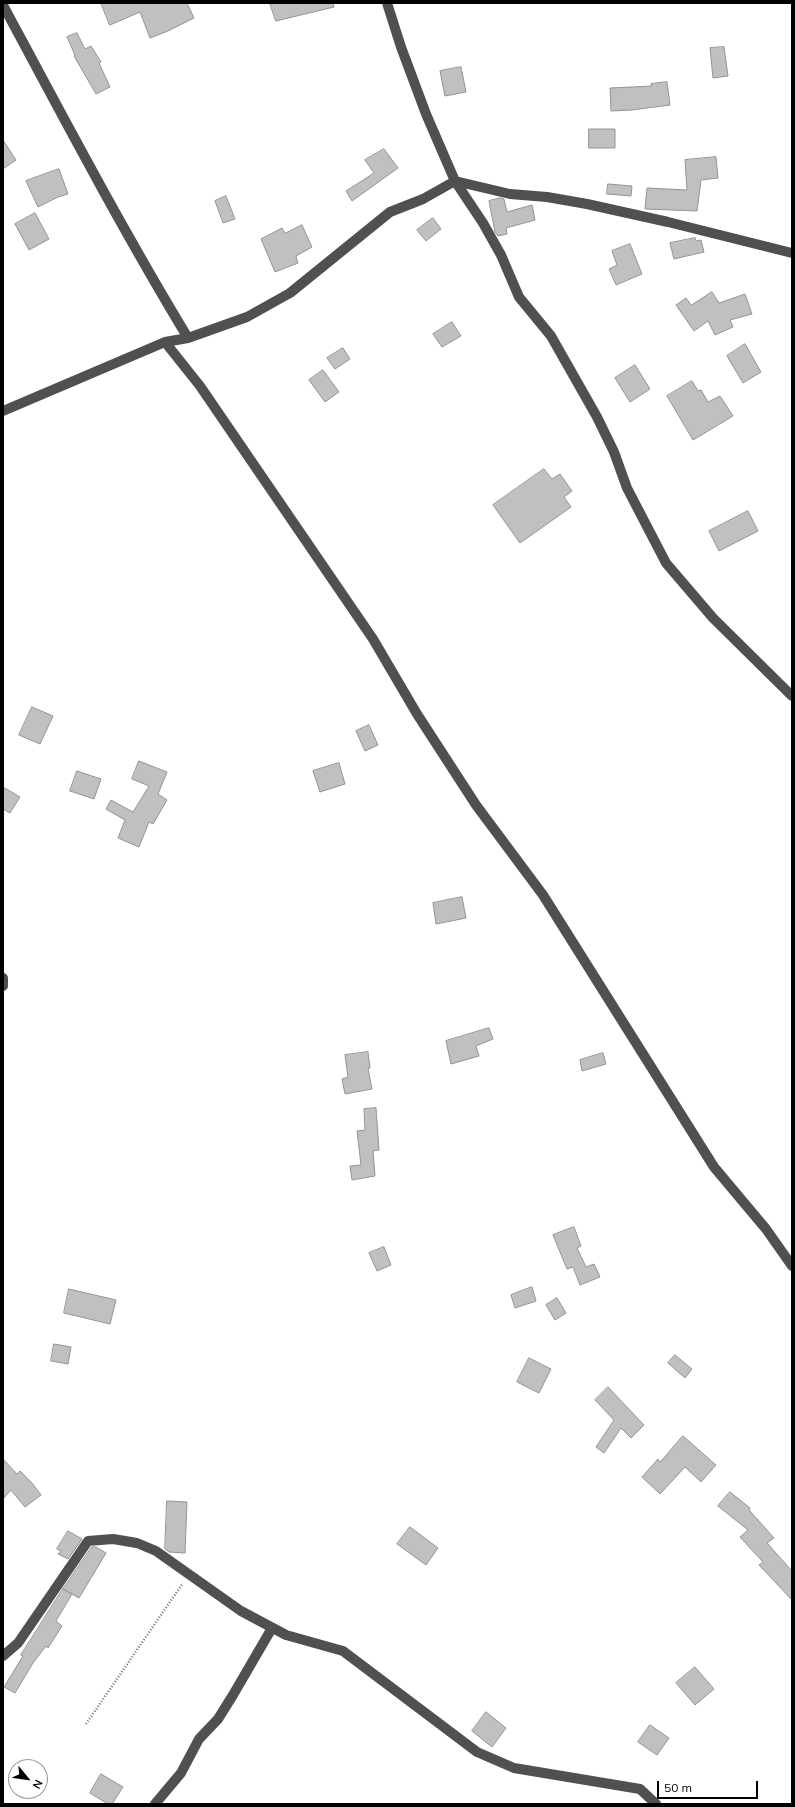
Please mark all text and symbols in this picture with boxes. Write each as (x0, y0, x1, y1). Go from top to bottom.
north arrow (8, 1759, 48, 1799)
scale bar (659, 1773, 760, 1799)
text: N (29, 1777, 46, 1791)
text: 50 m (664, 1780, 692, 1795)

